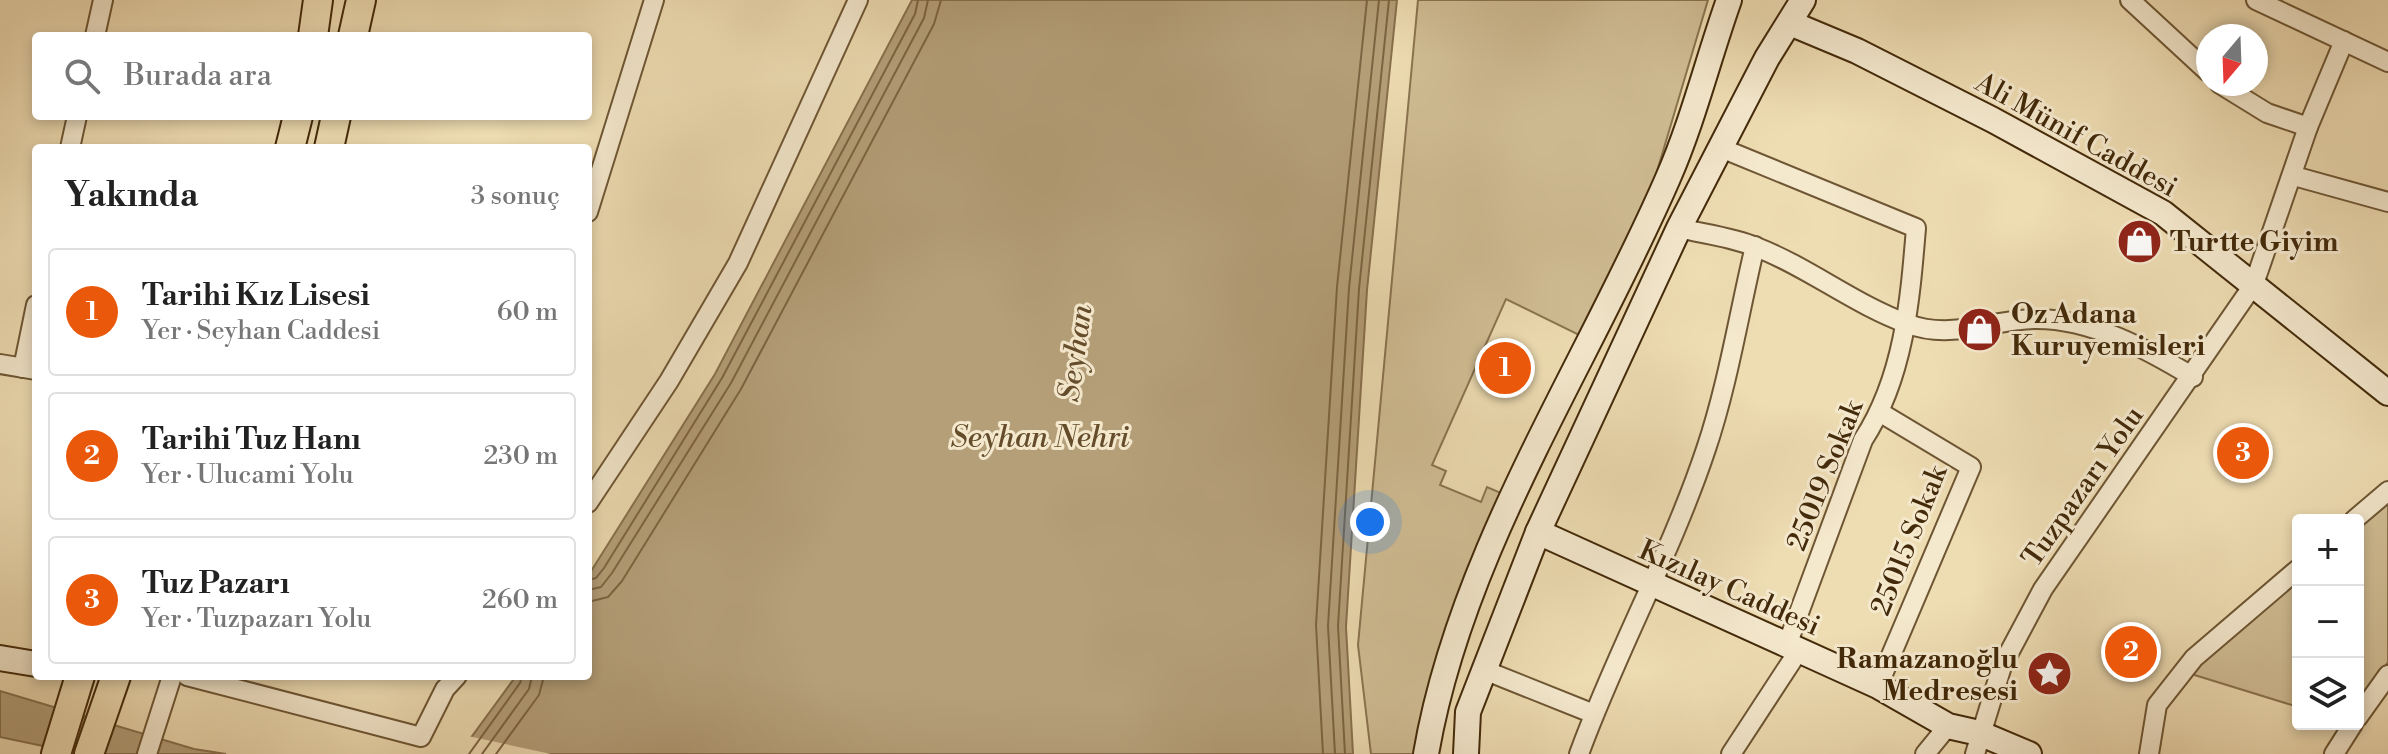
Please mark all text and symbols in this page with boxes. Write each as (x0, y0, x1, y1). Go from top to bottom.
north arrow (2196, 24, 2268, 96)
search box (32, 32, 592, 120)
icon: search (60, 54, 104, 98)
text: Burada ara (124, 57, 272, 95)
street label: Ali Münif Caddesi (1968, 65, 2184, 205)
text: Yakında (64, 175, 198, 217)
text: 3 sonuç (471, 180, 560, 212)
shop icon: Turtte Giyim (2115, 217, 2163, 265)
place label: Turtte Giyim (2170, 225, 2339, 260)
text: Tarihi Kız Lisesi (142, 277, 370, 315)
text: 1 (86, 296, 98, 328)
text: 60 m (497, 296, 558, 328)
place label: Oz Adana Kuruyemisleri (2011, 297, 2205, 364)
water label: Seyhan (1050, 302, 1102, 404)
shop icon: Oz Adana Kuruyemisleri (1956, 305, 2004, 353)
text: Yer · Seyhan Caddesi (142, 315, 380, 347)
pin: 1 (1479, 338, 1531, 398)
street label: 25019 Sokak (1779, 394, 1872, 556)
street label: Tuzpazarı Yolu (2015, 400, 2152, 574)
water label: Seyhan Nehri (951, 419, 1130, 457)
text: Tarihi Tuz Hanı (142, 421, 361, 459)
pin: 3 (2217, 423, 2269, 483)
text: 2 (84, 440, 100, 472)
text: 230 m (483, 440, 558, 472)
text: Yer · Ulucami Yolu (142, 459, 354, 491)
street label: 25015 Sokak (1863, 459, 1956, 621)
your location (1350, 502, 1390, 542)
map controls (2292, 514, 2364, 730)
button: + (2292, 514, 2364, 586)
street label: Kızılay Caddesi (1633, 533, 1825, 644)
text: Tuz Pazarı (142, 565, 290, 603)
text: 3 (84, 584, 100, 616)
text: 260 m (482, 584, 558, 616)
button: − (2292, 586, 2364, 658)
text: Yer · Tuzpazarı Yolu (142, 603, 371, 635)
pin: 2 (2105, 622, 2157, 682)
place label: Ramazanoğlu Medresesi (1837, 642, 2018, 709)
place icon: Ramazanoğlu Medresesi (2025, 650, 2073, 698)
button: layers (2292, 658, 2364, 730)

